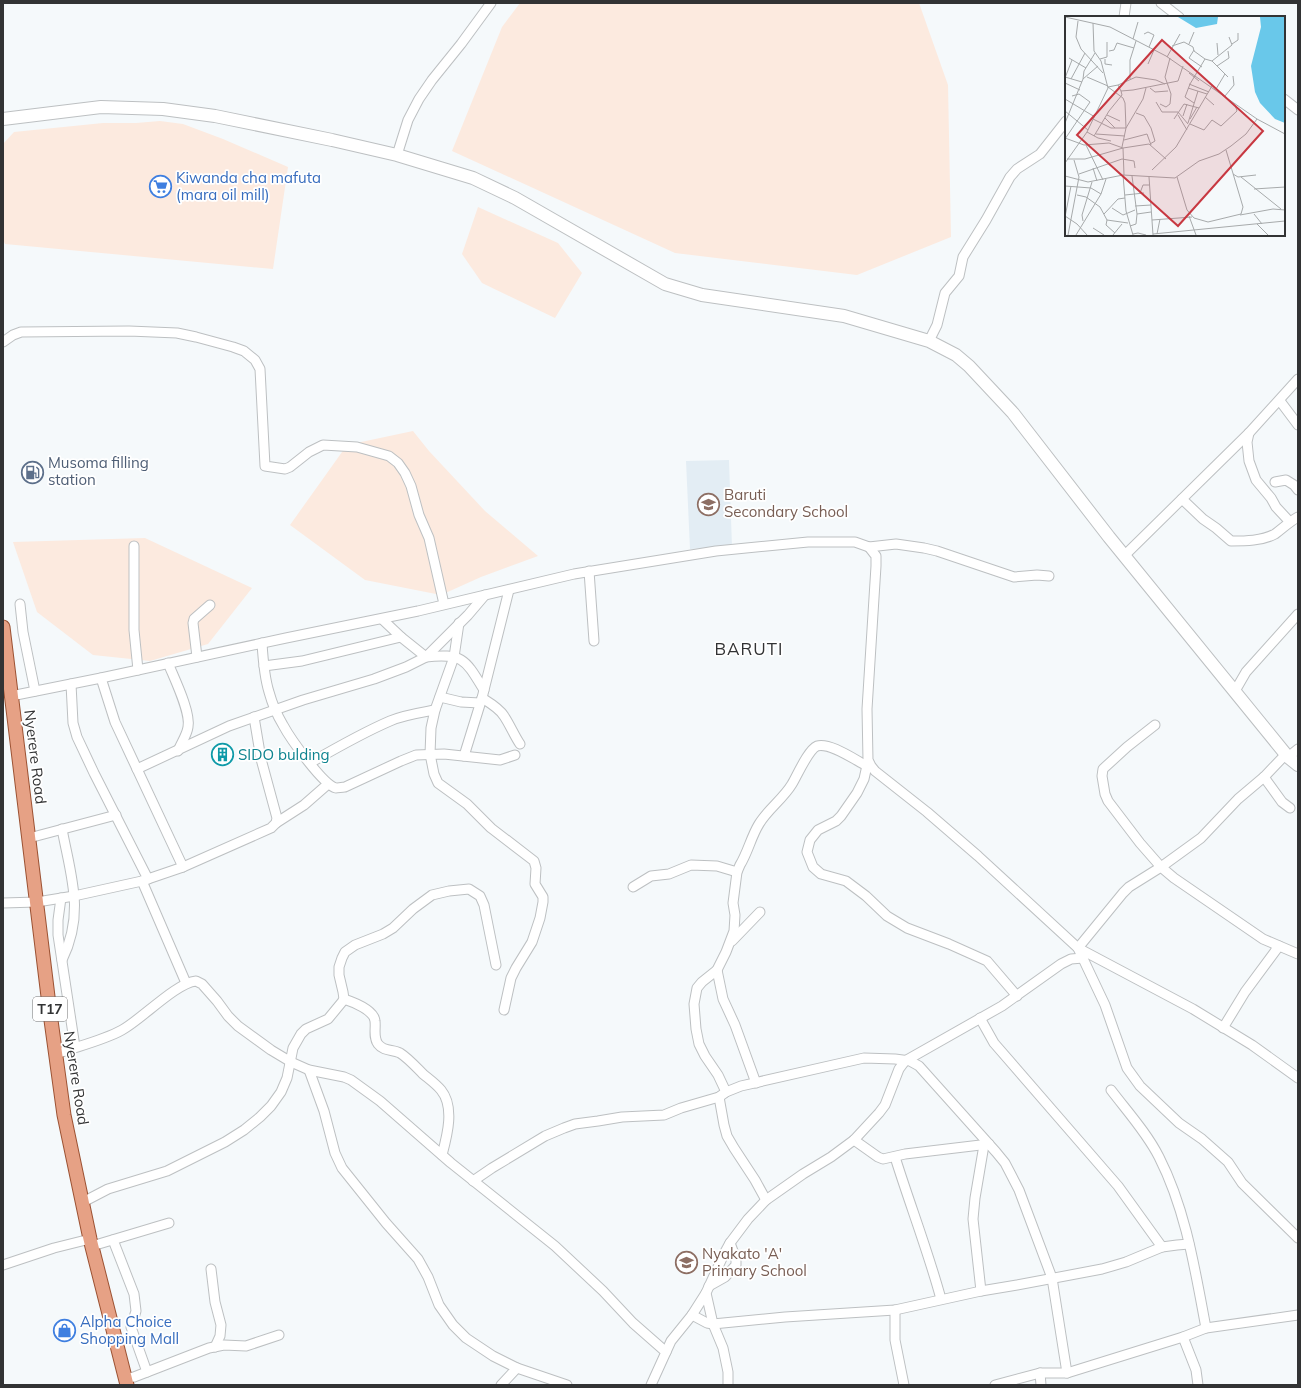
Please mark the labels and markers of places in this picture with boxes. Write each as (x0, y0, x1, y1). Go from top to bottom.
place label: Kiwanda cha mafuta (mara oil mill) (176, 168, 321, 204)
supermarket icon: Kiwanda cha mafuta (mara oil mill) (148, 174, 174, 200)
place label: Musoma filling station (48, 453, 149, 489)
fuel station icon: Musoma filling station (19, 459, 45, 485)
place label: Baruti Secondary School (724, 485, 848, 521)
school or university icon: Baruti Secondary School (696, 491, 722, 517)
building icon: SIDO bulding (210, 742, 236, 768)
place label: SIDO bulding (238, 745, 330, 764)
place label: Nyakato 'A' Primary School (702, 1244, 807, 1280)
school or university icon: Nyakato 'A' Primary School (673, 1250, 699, 1276)
place label: Alpha Choice Shopping Mall (80, 1312, 179, 1348)
shop icon: Alpha Choice Shopping Mall (52, 1318, 78, 1344)

